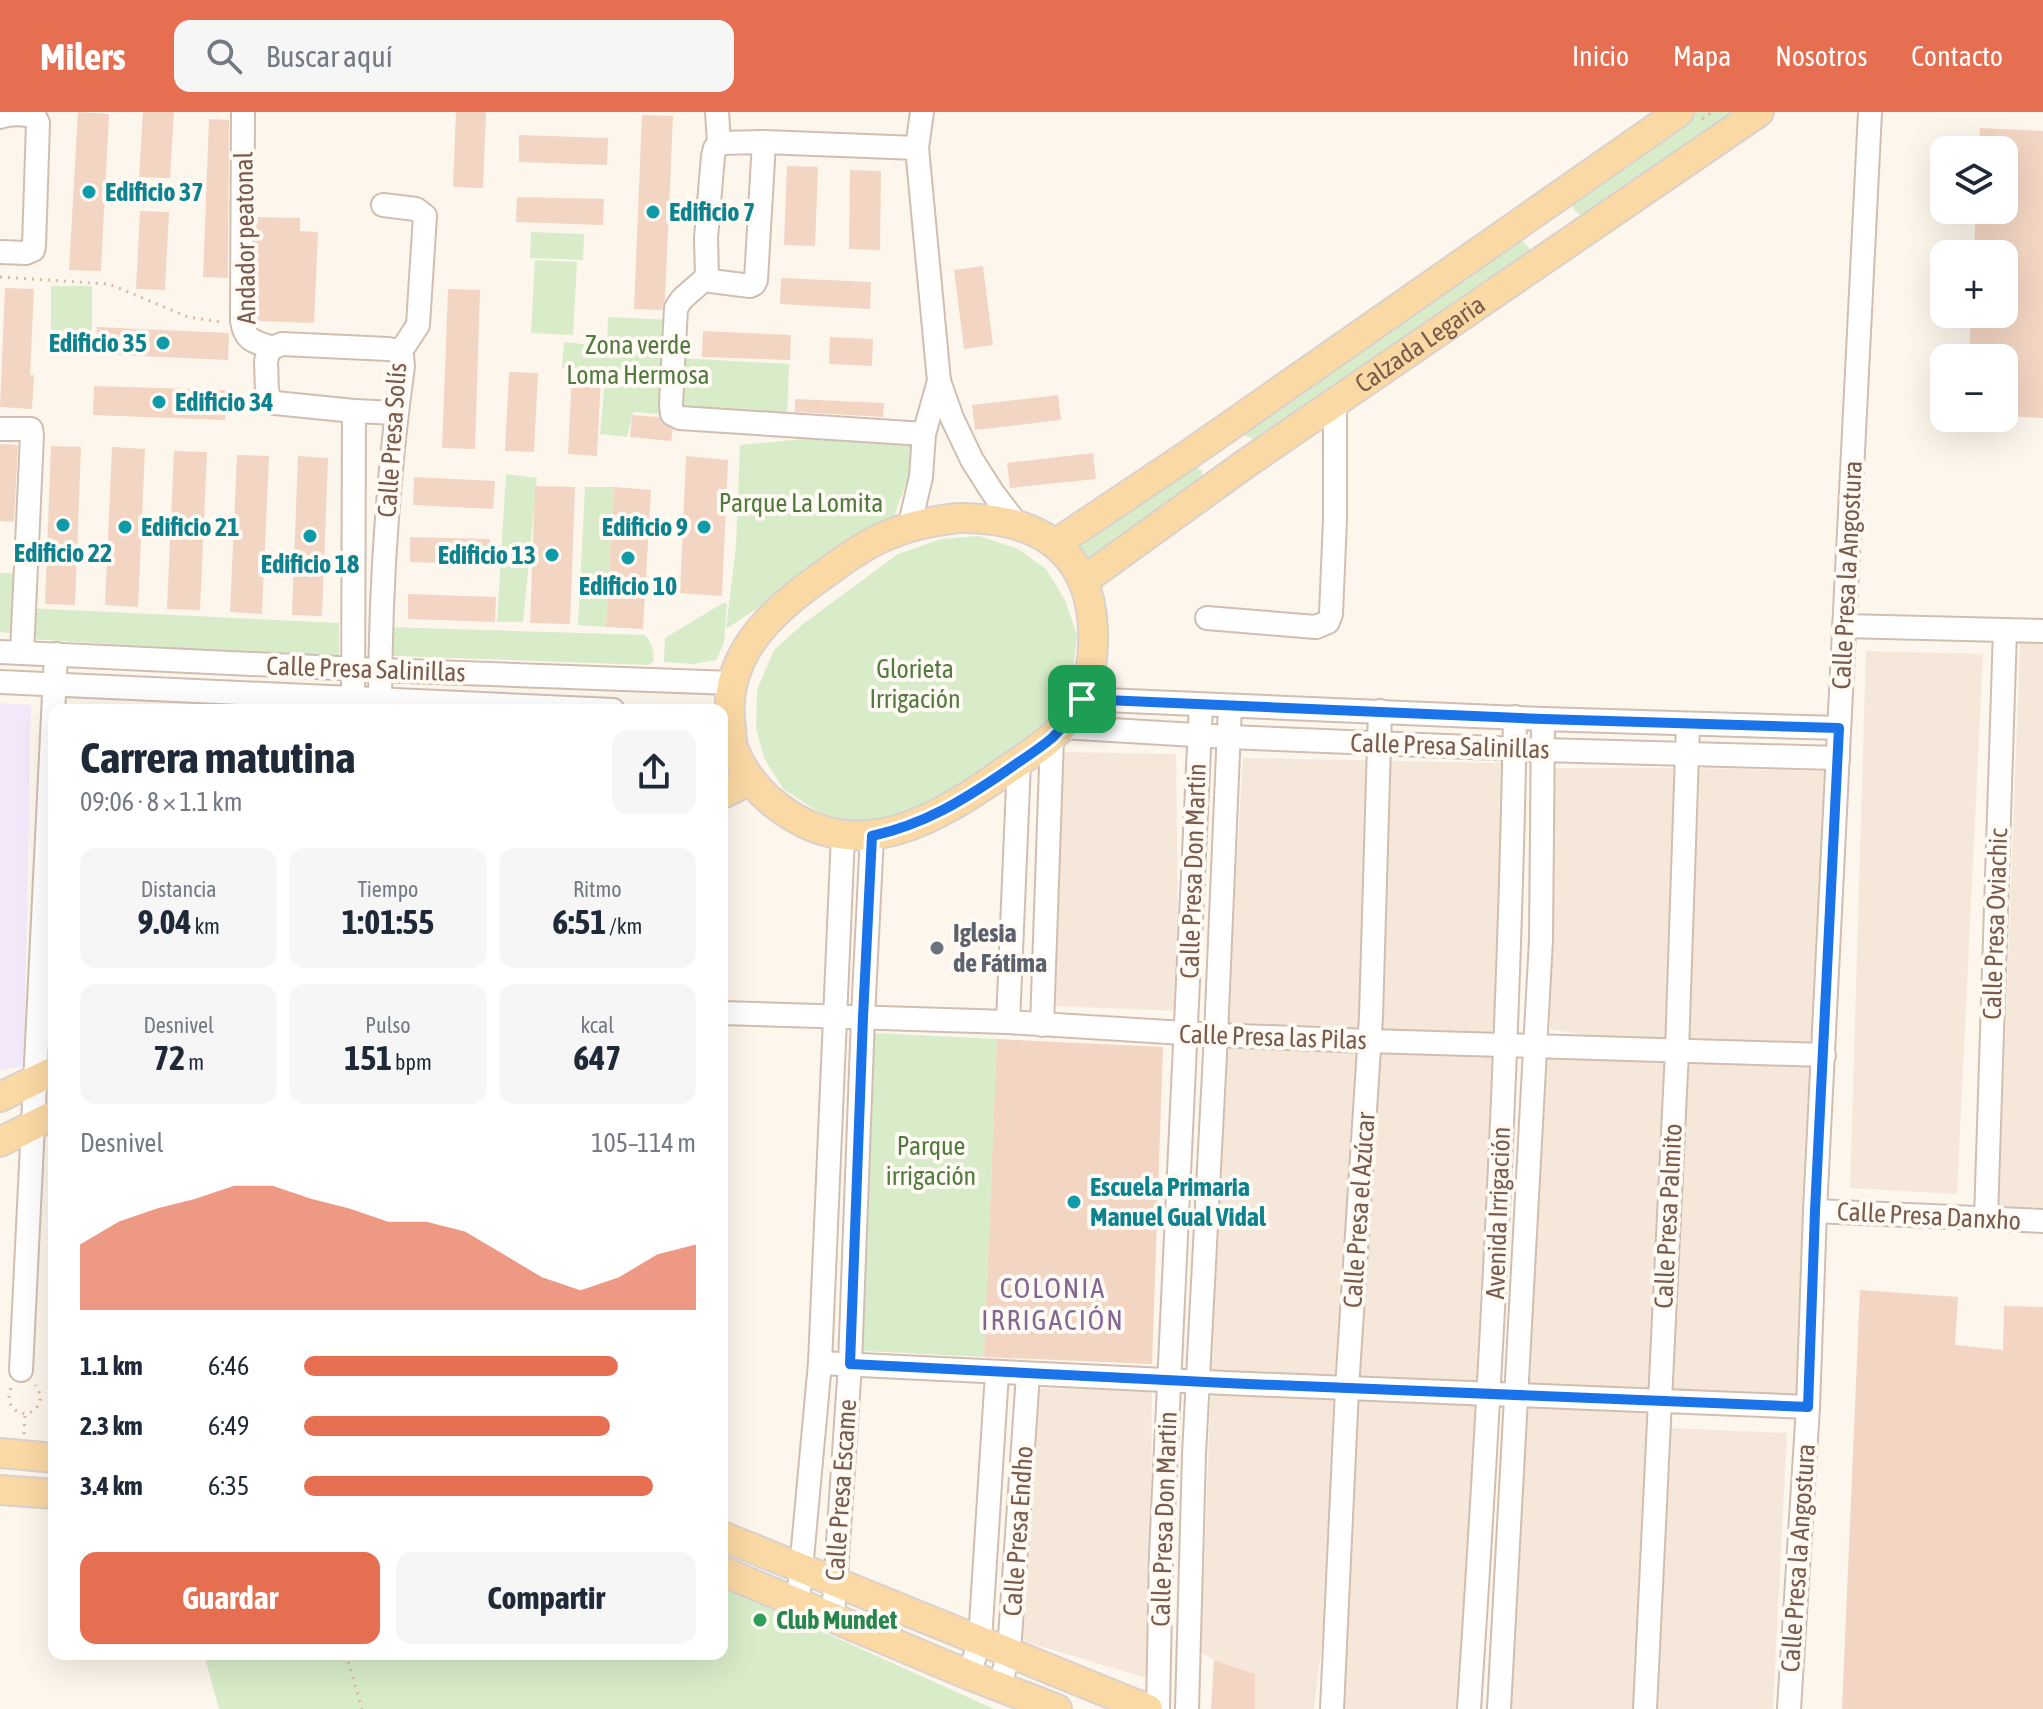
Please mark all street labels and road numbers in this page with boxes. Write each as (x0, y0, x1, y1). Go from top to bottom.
street label: Andador peatonal (228, 151, 262, 325)
street label: Calzada Legaria (1349, 289, 1491, 399)
street label: Calle Presa Solís (372, 362, 412, 518)
street label: Calle Presa la Angostura (1826, 460, 1868, 690)
street label: Calle Presa Salinillas (266, 651, 466, 687)
street label: Calle Presa Salinillas (1350, 728, 1550, 764)
street label: Calle Presa Don Martin (1174, 763, 1212, 979)
street label: Calle Presa Oviachic (1977, 827, 2013, 1020)
street label: Calle Presa las Pilas (1179, 1019, 1367, 1055)
street label: Calle Presa el Azúcar (1337, 1111, 1381, 1309)
street label: Calle Presa Palmito (1648, 1123, 1688, 1309)
street label: Avenida Irrigación (1480, 1126, 1516, 1300)
street label: Calle Presa Danxho (1836, 1196, 2022, 1236)
street label: Calle Presa Escame (820, 1398, 862, 1582)
street label: Calle Presa Don Martin (1145, 1411, 1183, 1627)
street label: Calle Presa la Angostura (1775, 1443, 1821, 1673)
street label: Calle Presa Endho (997, 1445, 1039, 1617)

